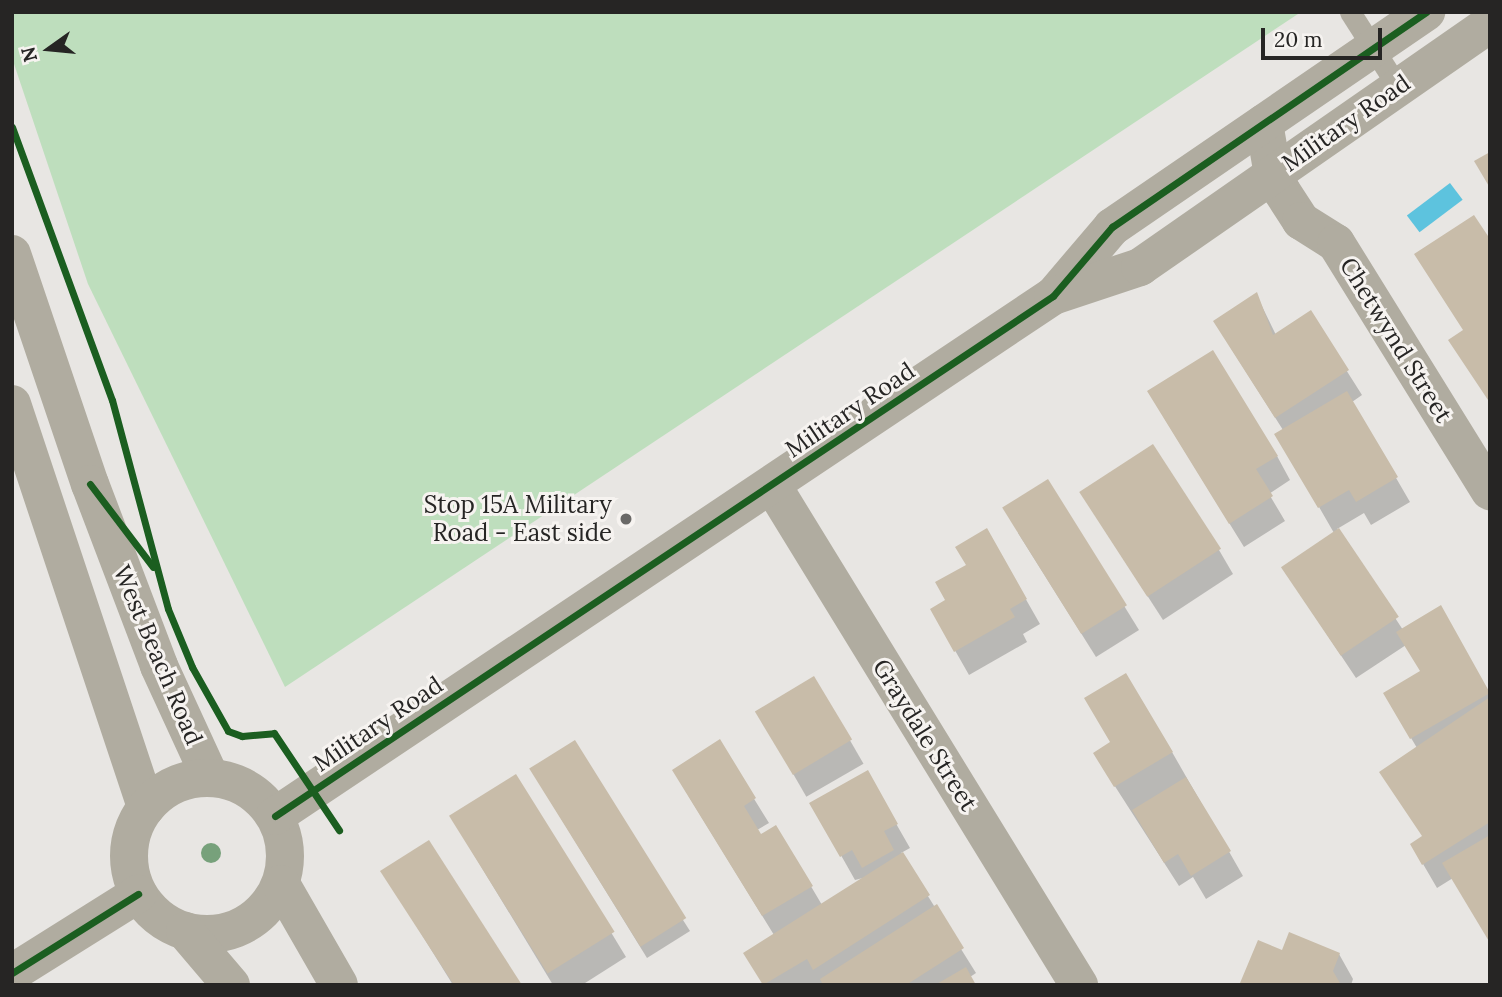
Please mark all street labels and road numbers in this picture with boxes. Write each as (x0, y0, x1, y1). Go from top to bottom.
street label: Military Road (1276, 68, 1416, 178)
street label: Chetwynd Street (1334, 252, 1458, 428)
street label: Military Road (780, 356, 920, 464)
street label: West Beach Road (107, 561, 209, 749)
street label: Graydale Street (867, 654, 983, 816)
street label: Military Road (308, 670, 448, 778)

